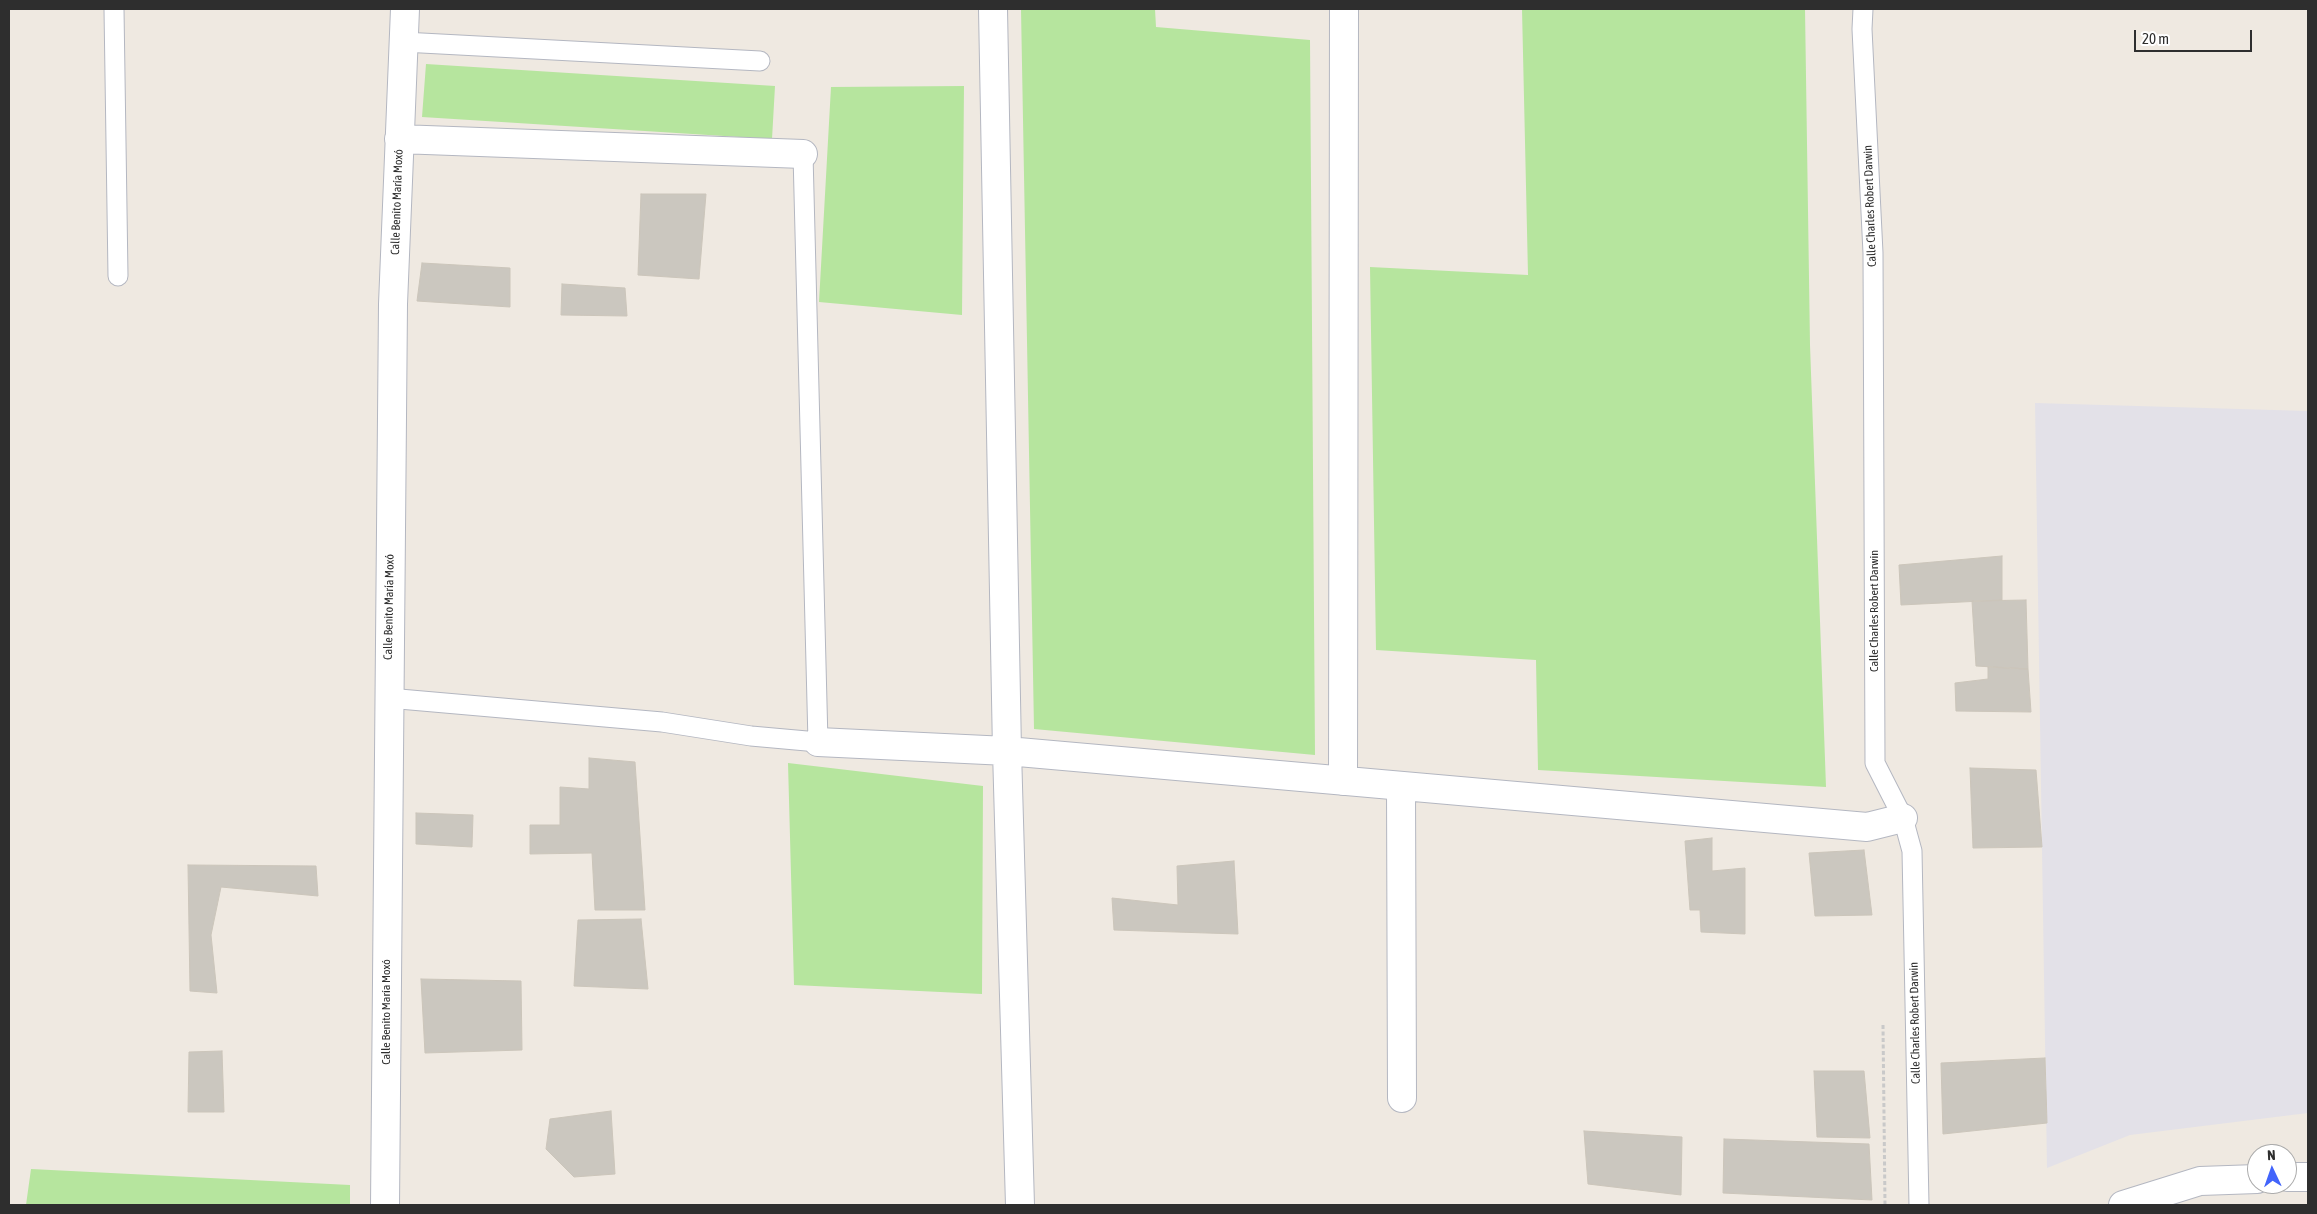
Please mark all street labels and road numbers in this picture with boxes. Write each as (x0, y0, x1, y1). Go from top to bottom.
street label: Calle Charles Robert Darwin (1861, 145, 1879, 267)
street label: Calle Benito María Moxó (388, 149, 406, 255)
street label: Calle Charles Robert Darwin (1867, 550, 1881, 672)
street label: Calle Benito María Moxó (381, 554, 397, 660)
street label: Calle Benito María Moxó (379, 959, 393, 1065)
street label: Calle Charles Robert Darwin (1907, 962, 1923, 1084)

